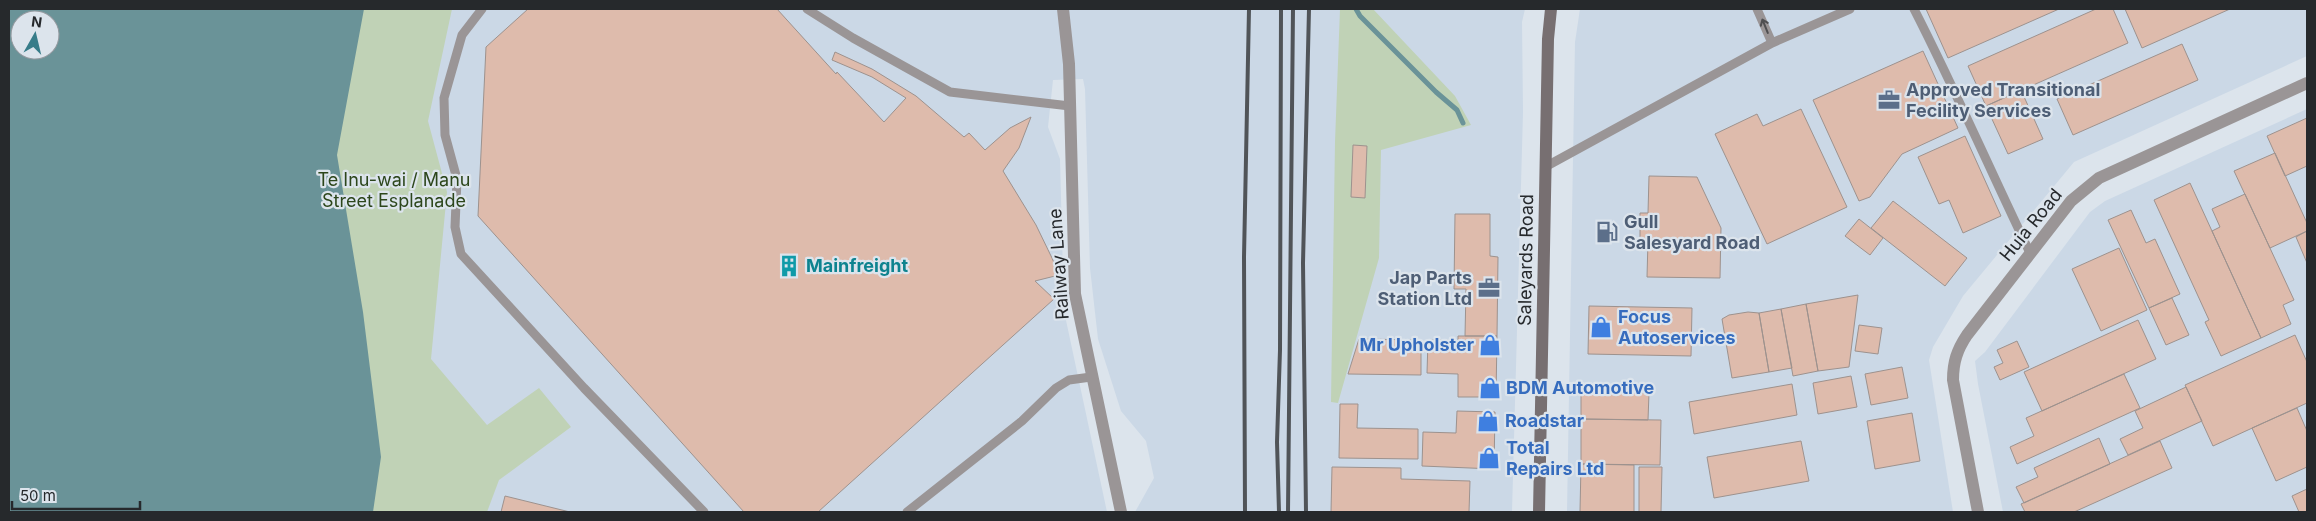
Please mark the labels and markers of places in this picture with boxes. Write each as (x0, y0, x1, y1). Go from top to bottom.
place label: Approved Transitional Fecility Services (1906, 79, 2100, 121)
office icon: Approved Transitional Fecility Services (1876, 87, 1902, 113)
place label: Gull Salesyard Road (1624, 211, 1760, 253)
fuel station icon: Gull Salesyard Road (1594, 219, 1620, 245)
building icon: Mainfreight (776, 253, 802, 279)
place label: Mainfreight (806, 255, 909, 276)
place label: Jap Parts Station Ltd (1378, 267, 1472, 309)
office icon: Jap Parts Station Ltd (1476, 275, 1502, 301)
place label: Focus Autoservices (1618, 306, 1736, 348)
shop icon: Focus Autoservices (1588, 314, 1614, 340)
shop icon: Mr Upholster (1477, 332, 1503, 358)
place label: Mr Upholster (1359, 334, 1474, 355)
shop icon: BDM Automotive (1477, 375, 1503, 401)
place label: BDM Automotive (1506, 377, 1654, 398)
shop icon: Roadstar (1475, 408, 1501, 434)
place label: Roadstar (1505, 410, 1584, 431)
place label: Total Repairs Ltd (1506, 437, 1604, 479)
shop icon: Total Repairs Ltd (1476, 445, 1502, 471)

